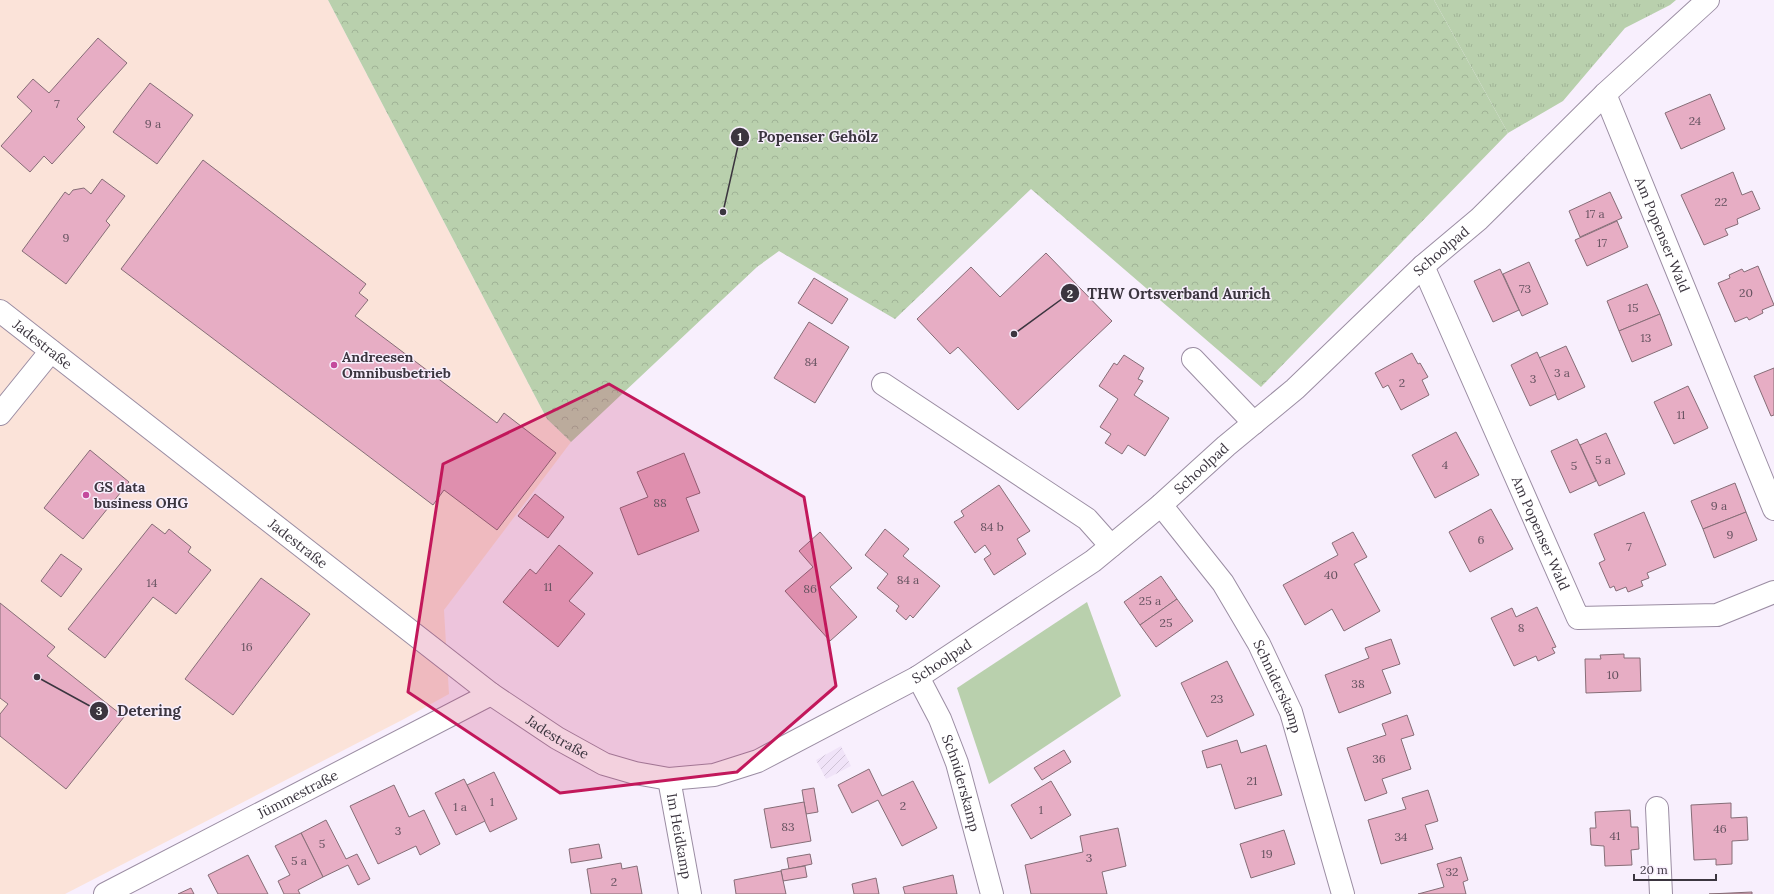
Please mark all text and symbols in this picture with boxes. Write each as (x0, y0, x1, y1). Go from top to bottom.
house number: 7 (54, 96, 60, 111)
house number: 24 (1689, 113, 1702, 128)
house number: 9 a (145, 116, 161, 131)
callout: Popenser Gehölz (730, 124, 886, 151)
text: Popenser Gehölz (758, 127, 879, 146)
text: 1 (738, 129, 743, 144)
street label: Am Popenser Wald (1630, 174, 1694, 295)
house number: 22 (1715, 194, 1727, 209)
house number: 17 a (1585, 206, 1605, 221)
street label: Schoolpad (1409, 222, 1473, 280)
house number: 9 (63, 230, 70, 245)
house number: 17 (1597, 235, 1607, 250)
callout: THW Ortsverband Aurich (1060, 280, 1279, 307)
house number: 73 (1519, 281, 1531, 296)
text: THW Ortsverband Aurich (1087, 284, 1271, 303)
house number: 20 (1739, 285, 1753, 300)
text: 2 (1067, 286, 1073, 301)
house number: 15 (1628, 300, 1638, 315)
street label: Jadestraße (8, 315, 76, 373)
house number: 13 (1640, 330, 1652, 345)
place label: Andreesen Omnibusbetrieb (342, 348, 451, 382)
house number: 84 (804, 354, 818, 369)
marker: Andreesen Omnibusbetrieb (329, 360, 339, 370)
house number: 3 a (1554, 365, 1570, 380)
house number: 3 (1530, 371, 1537, 386)
house number: 2 (1399, 375, 1405, 390)
house number: 11 (1677, 407, 1685, 422)
street label: Schoolpad (1170, 439, 1232, 498)
house number: 5 a (1595, 452, 1611, 467)
house number: 4 (1442, 457, 1449, 472)
house number: 5 (1571, 458, 1577, 473)
street label: Am Popenser Wald (1507, 473, 1574, 593)
place label: GS data business OHG (93, 478, 188, 512)
marker: GS data business OHG (81, 490, 91, 500)
house number: 88 (653, 495, 667, 510)
house number: 9 a (1711, 498, 1727, 513)
street label: Jadestraße (264, 514, 332, 573)
house number: 84 b (980, 519, 1004, 534)
house number: 9 (1727, 527, 1734, 542)
house number: 6 (1478, 532, 1485, 547)
house number: 7 (1626, 539, 1632, 554)
house number: 40 (1324, 567, 1338, 582)
house number: 84 a (897, 572, 919, 587)
house number: 14 (147, 575, 158, 590)
house number: 11 (544, 579, 552, 594)
house number: 86 (803, 581, 817, 596)
house number: 25 a (1139, 593, 1161, 608)
house number: 25 (1160, 615, 1172, 630)
house number: 8 (1518, 620, 1525, 635)
street label: Schoolpad (909, 635, 975, 688)
street label: Schniderskamp (1249, 637, 1306, 735)
house number: 16 (241, 639, 253, 654)
house number: 10 (1607, 667, 1619, 682)
house number: 38 (1351, 676, 1365, 691)
house number: 23 (1211, 691, 1224, 706)
callout: Detering (89, 697, 189, 724)
text: Detering (117, 701, 182, 720)
text: 3 (96, 703, 103, 718)
street label: Jadestraße (522, 710, 593, 763)
street label: Schniderskamp (938, 732, 984, 834)
house number: 36 (1372, 751, 1386, 766)
street label: Jümmestraße (253, 766, 341, 823)
house number: 21 (1247, 773, 1257, 788)
street label: Im Heidkamp (663, 792, 696, 880)
house number: 1 (490, 794, 494, 809)
house number: 2 (900, 798, 906, 813)
house number: 1 a (453, 799, 467, 814)
house number: 1 (1039, 802, 1043, 817)
house number: 83 (781, 819, 795, 834)
house number: 46 (1713, 821, 1727, 836)
house number: 3 (395, 823, 402, 838)
house number: 41 (1610, 828, 1620, 843)
house number: 34 (1394, 829, 1408, 844)
house number: 5 (319, 836, 325, 851)
house number: 19 (1261, 846, 1273, 861)
house number: 3 (1086, 850, 1093, 865)
house number: 5 a (291, 853, 307, 868)
scale bar (1634, 856, 1716, 882)
text: 20 m (1640, 862, 1668, 877)
house number: 32 (1445, 864, 1459, 879)
house number: 2 (611, 874, 617, 889)

